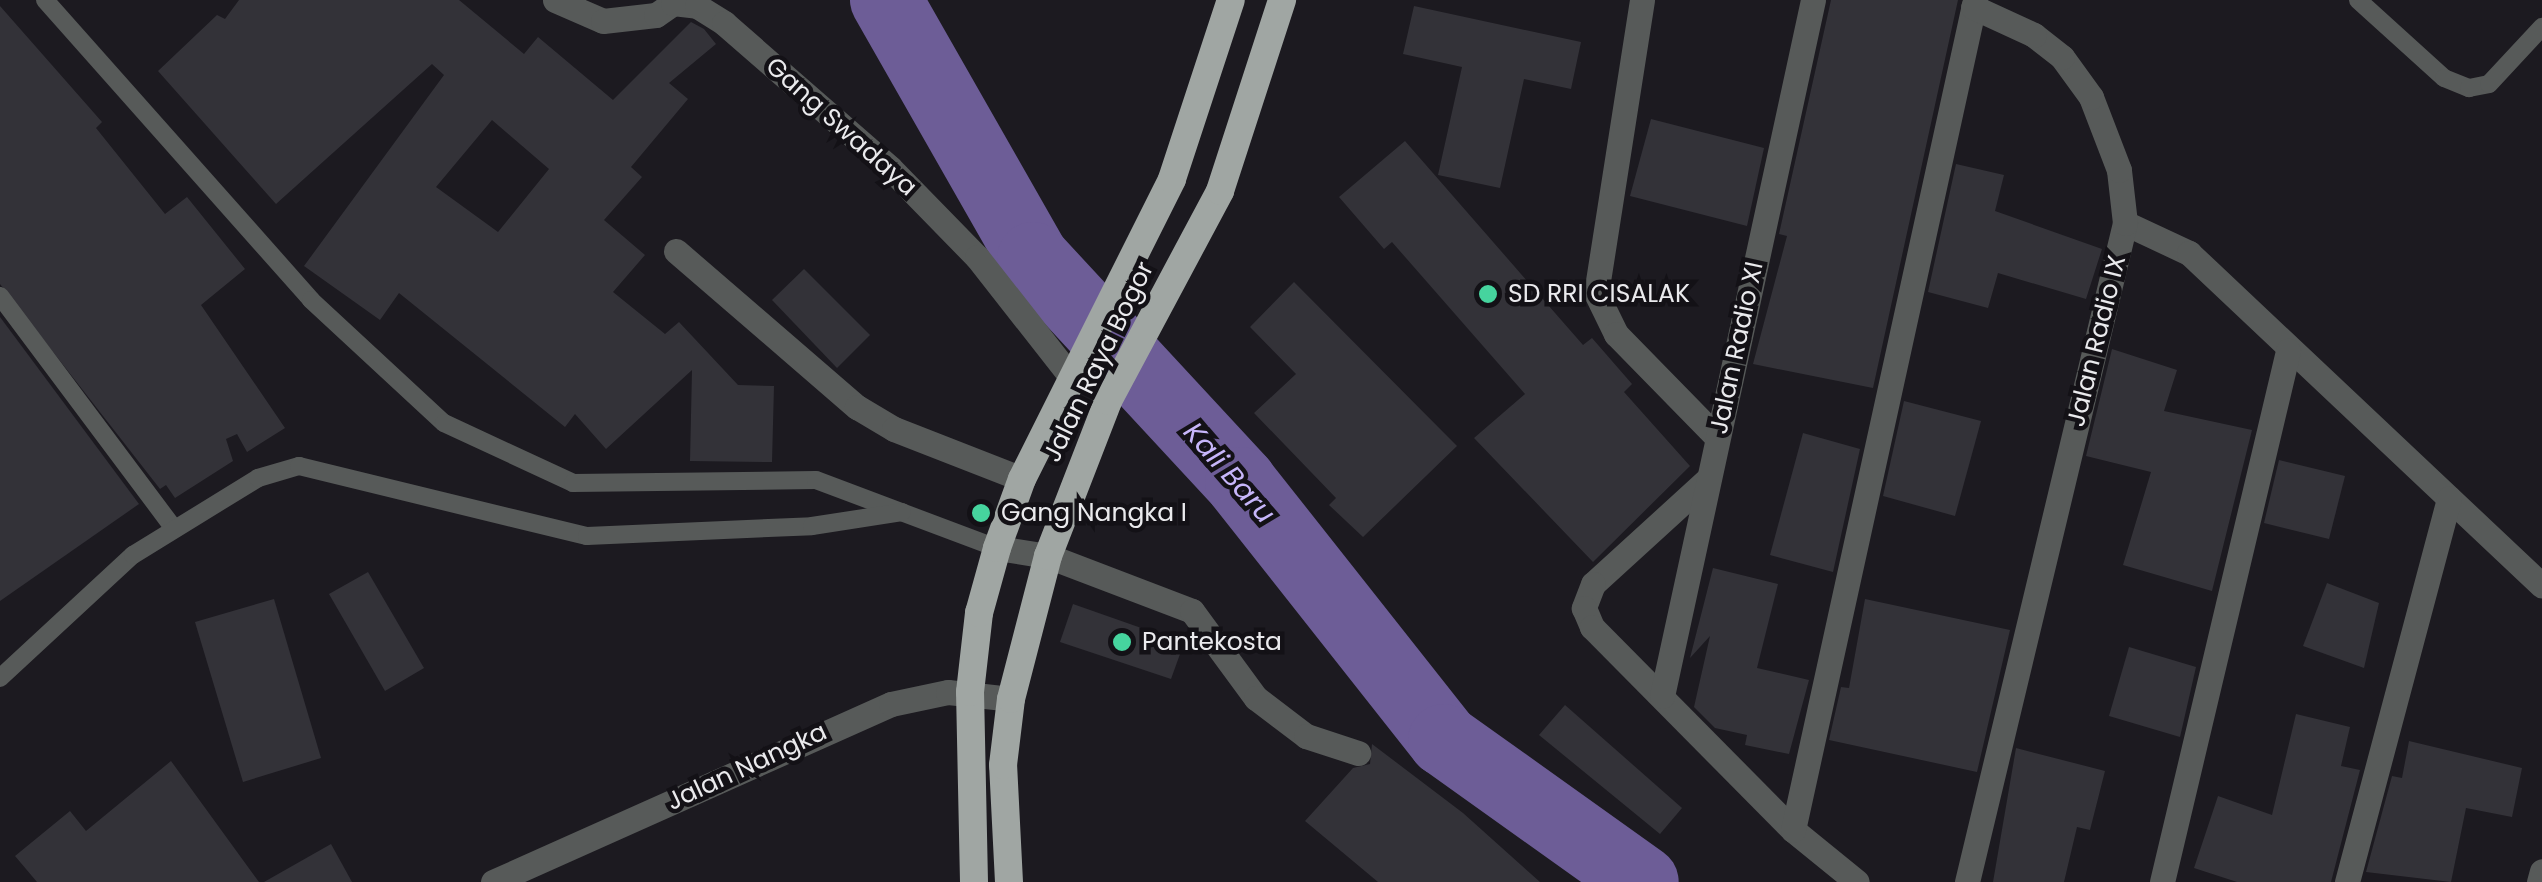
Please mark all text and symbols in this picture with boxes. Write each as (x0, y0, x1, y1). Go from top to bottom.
street label: Gang Swadaya (759, 51, 923, 203)
street label: Jalan Radio IX (2061, 252, 2133, 430)
street label: Jalan Raya Bogor (1037, 257, 1161, 467)
street label: Jalan Radio XI (1704, 259, 1770, 437)
place label: SD RRI CISALAK (1508, 279, 1690, 309)
marker: SD RRI CISALAK (1477, 283, 1499, 305)
water label: Kali Baru (1176, 416, 1282, 530)
place label: Gang Nangka I (1001, 498, 1187, 528)
marker: Gang Nangka I (970, 502, 992, 524)
place label: Pantekosta (1142, 627, 1282, 657)
marker: Pantekosta (1111, 631, 1133, 653)
street label: Jalan Nangka (662, 717, 832, 817)

